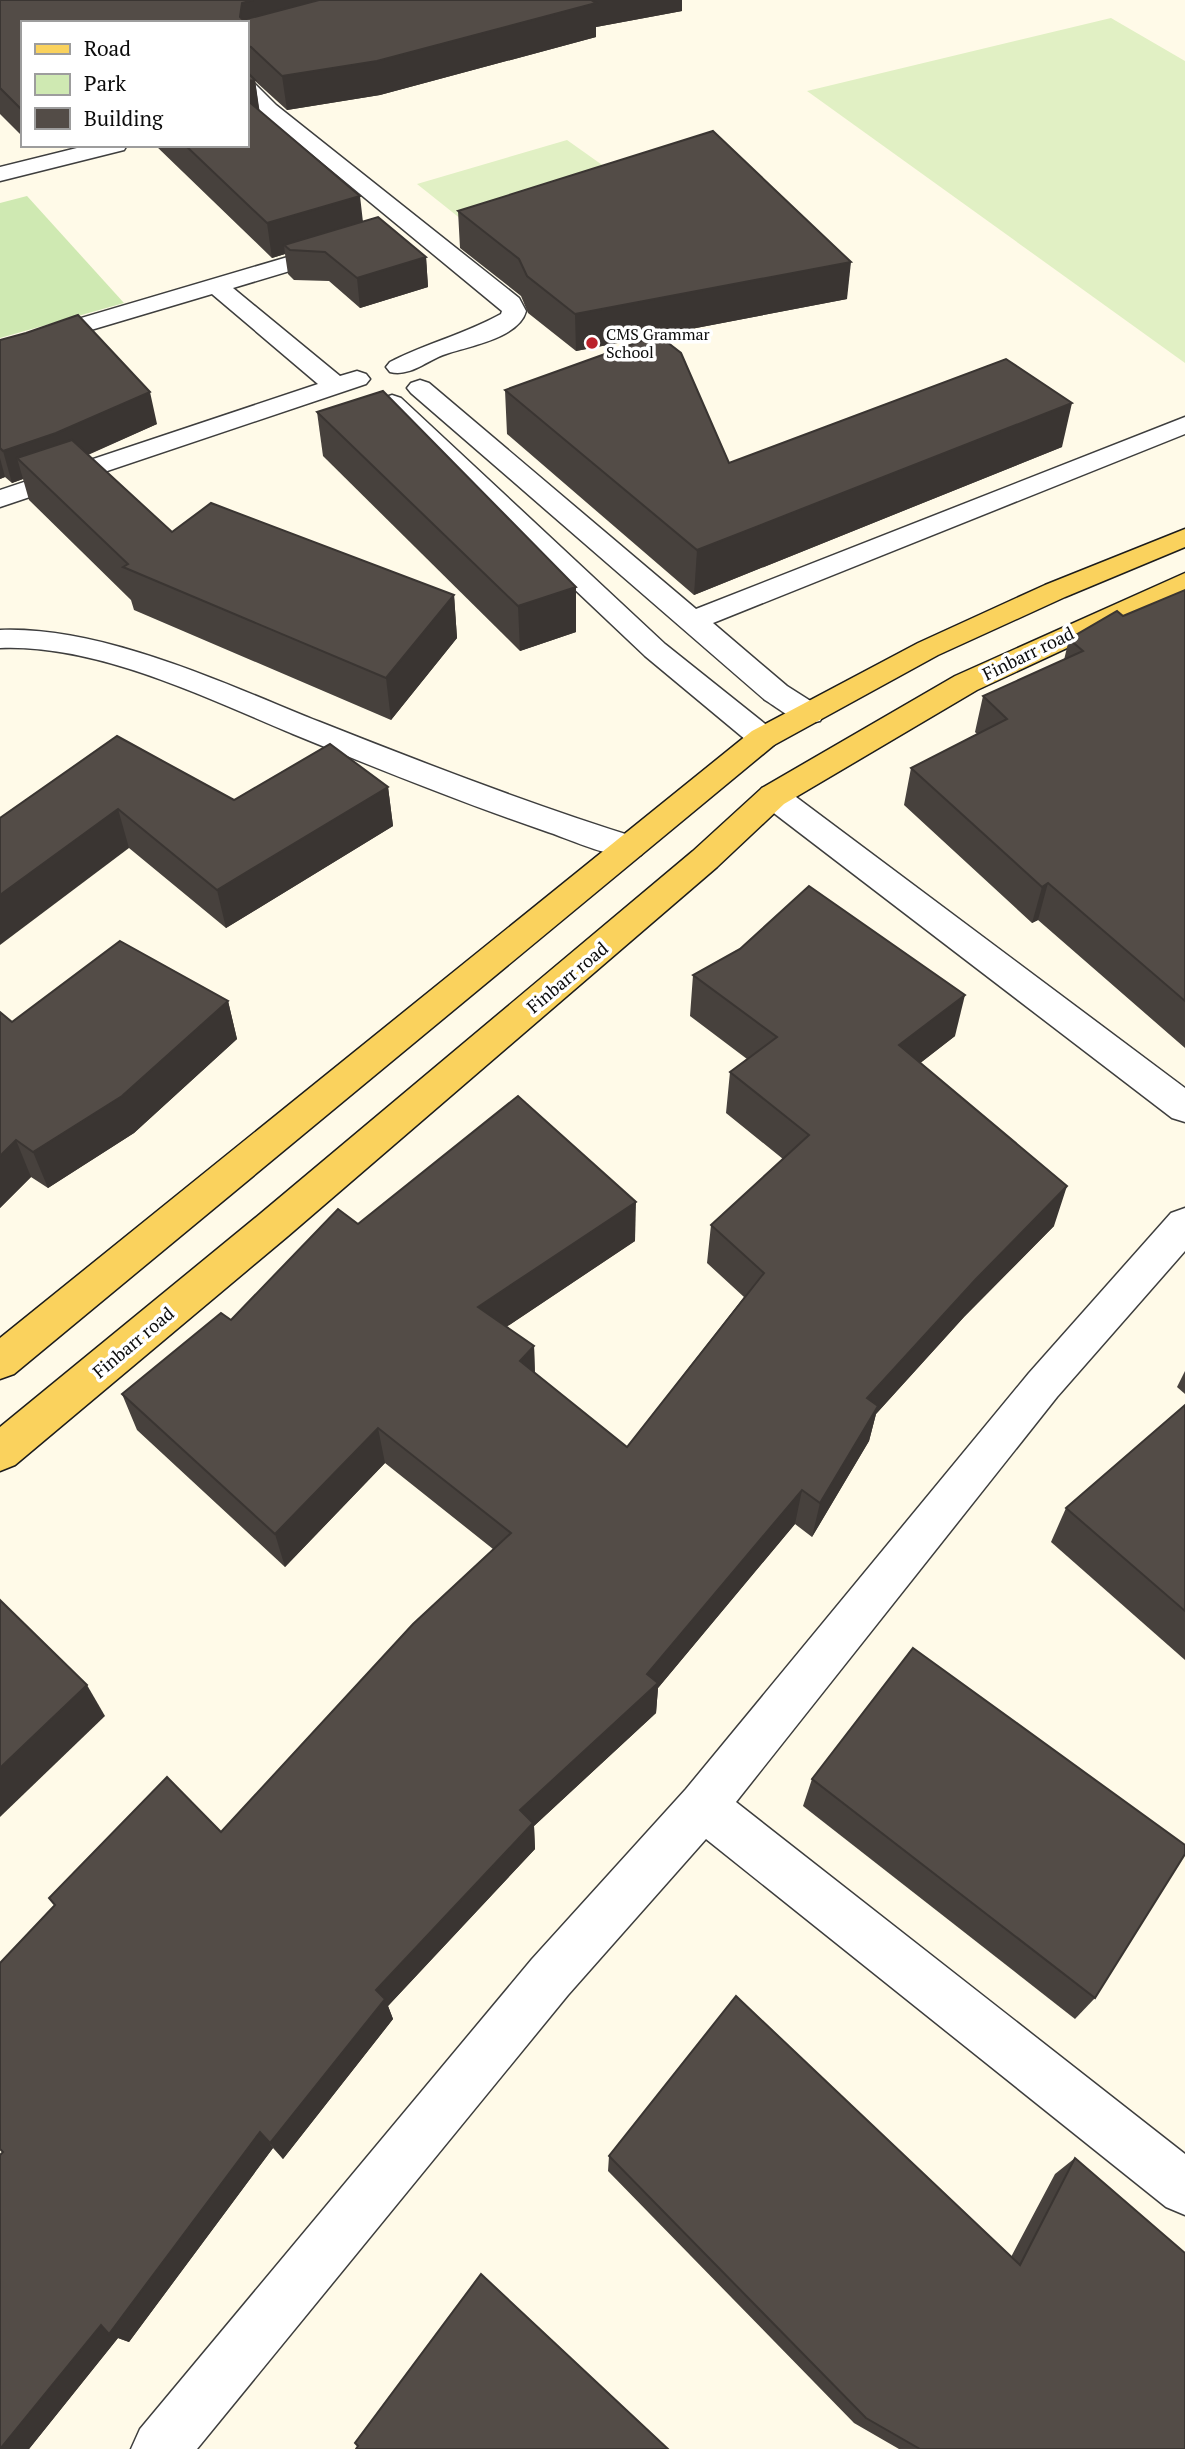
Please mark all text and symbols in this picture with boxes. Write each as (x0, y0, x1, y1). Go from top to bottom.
legend (21, 21, 248, 147)
text: Road (84, 34, 131, 62)
text: Park (84, 69, 126, 97)
text: Building (84, 104, 164, 132)
place label: CMS Grammar School (606, 323, 711, 363)
marker: CMS Grammar School (584, 335, 600, 351)
street label: Finbarr road (978, 621, 1078, 685)
street label: Finbarr road (521, 936, 613, 1018)
street label: Finbarr road (87, 1301, 179, 1383)

